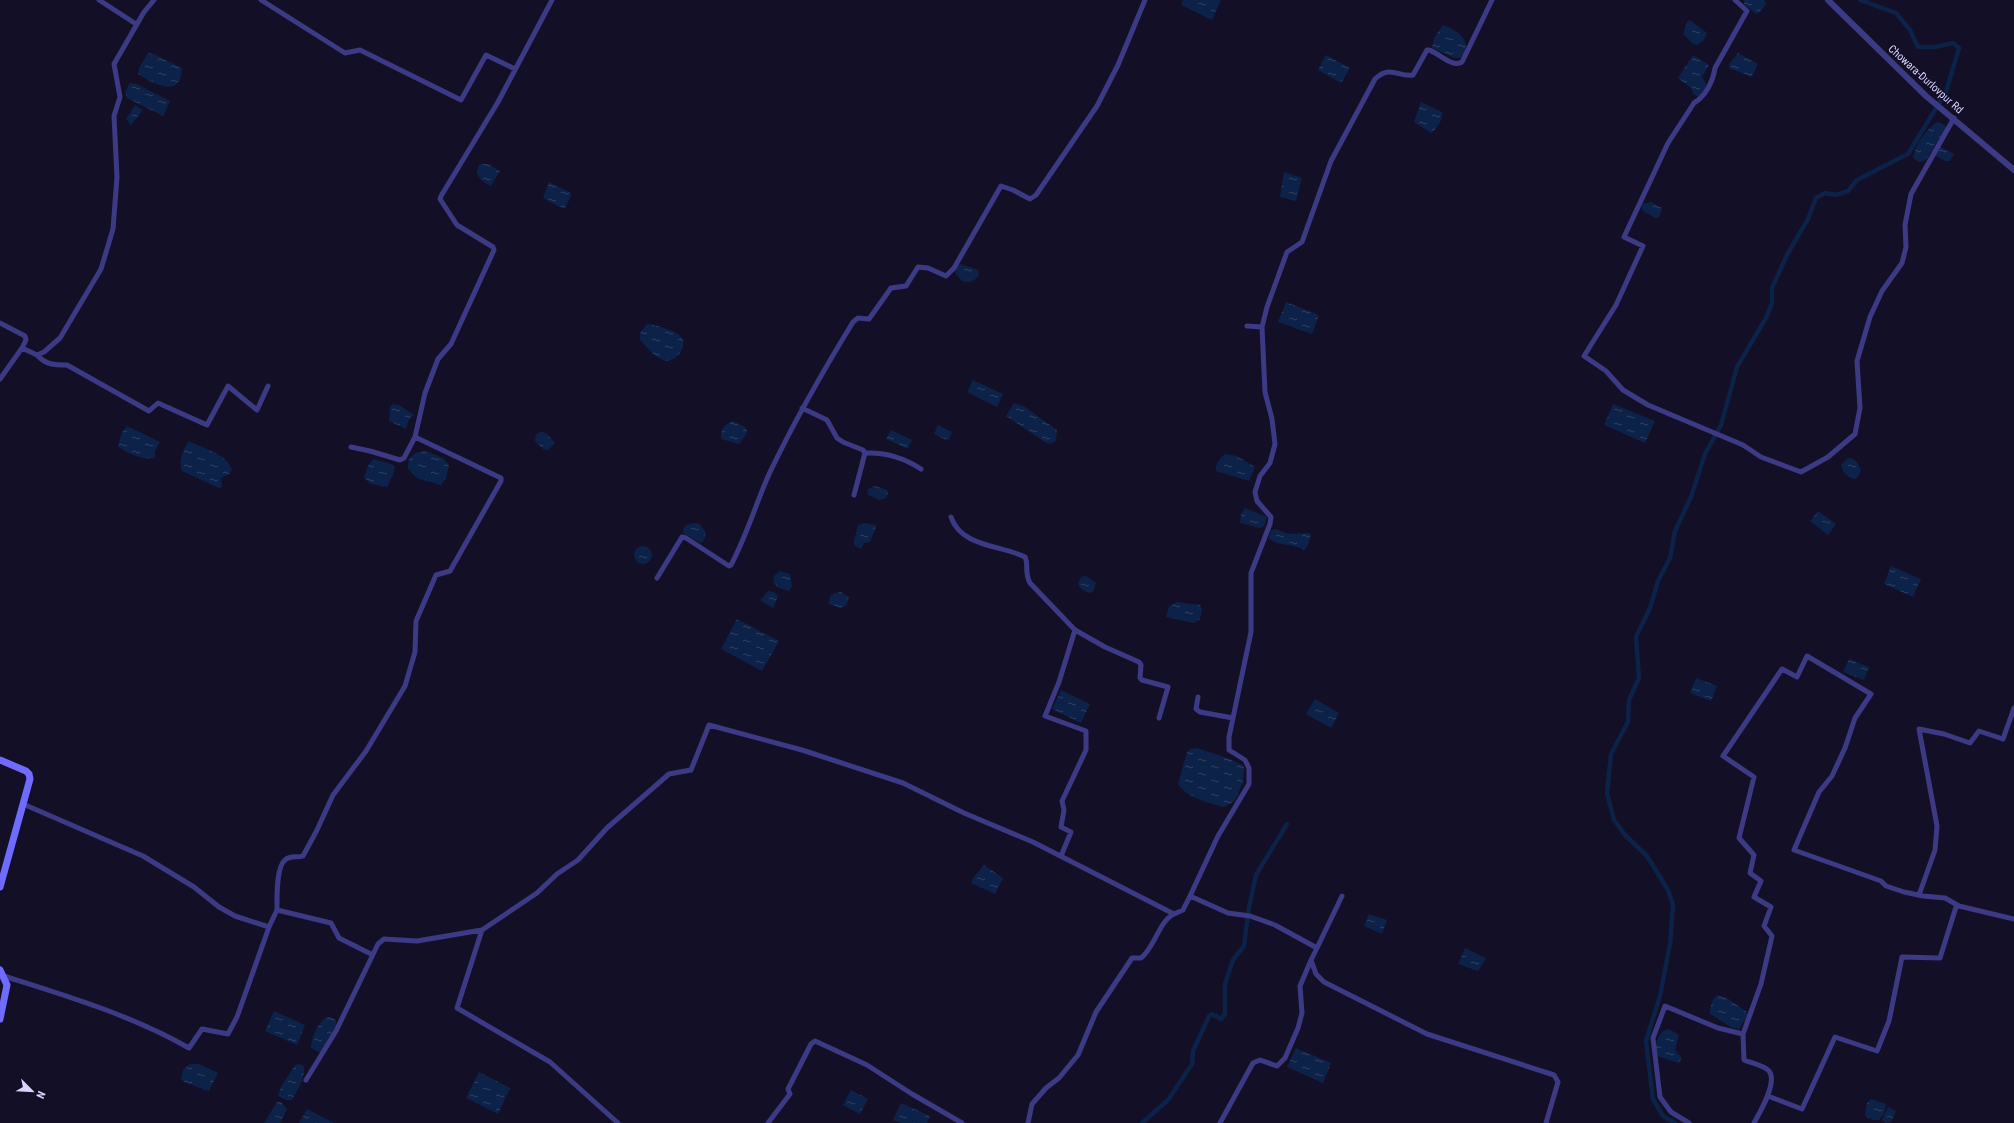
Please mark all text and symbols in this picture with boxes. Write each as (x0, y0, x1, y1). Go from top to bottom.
street label: Chowara-Durlovpur Rd (1886, 42, 1966, 116)
north arrow (12, 1071, 52, 1111)
text: N (33, 1089, 48, 1101)

